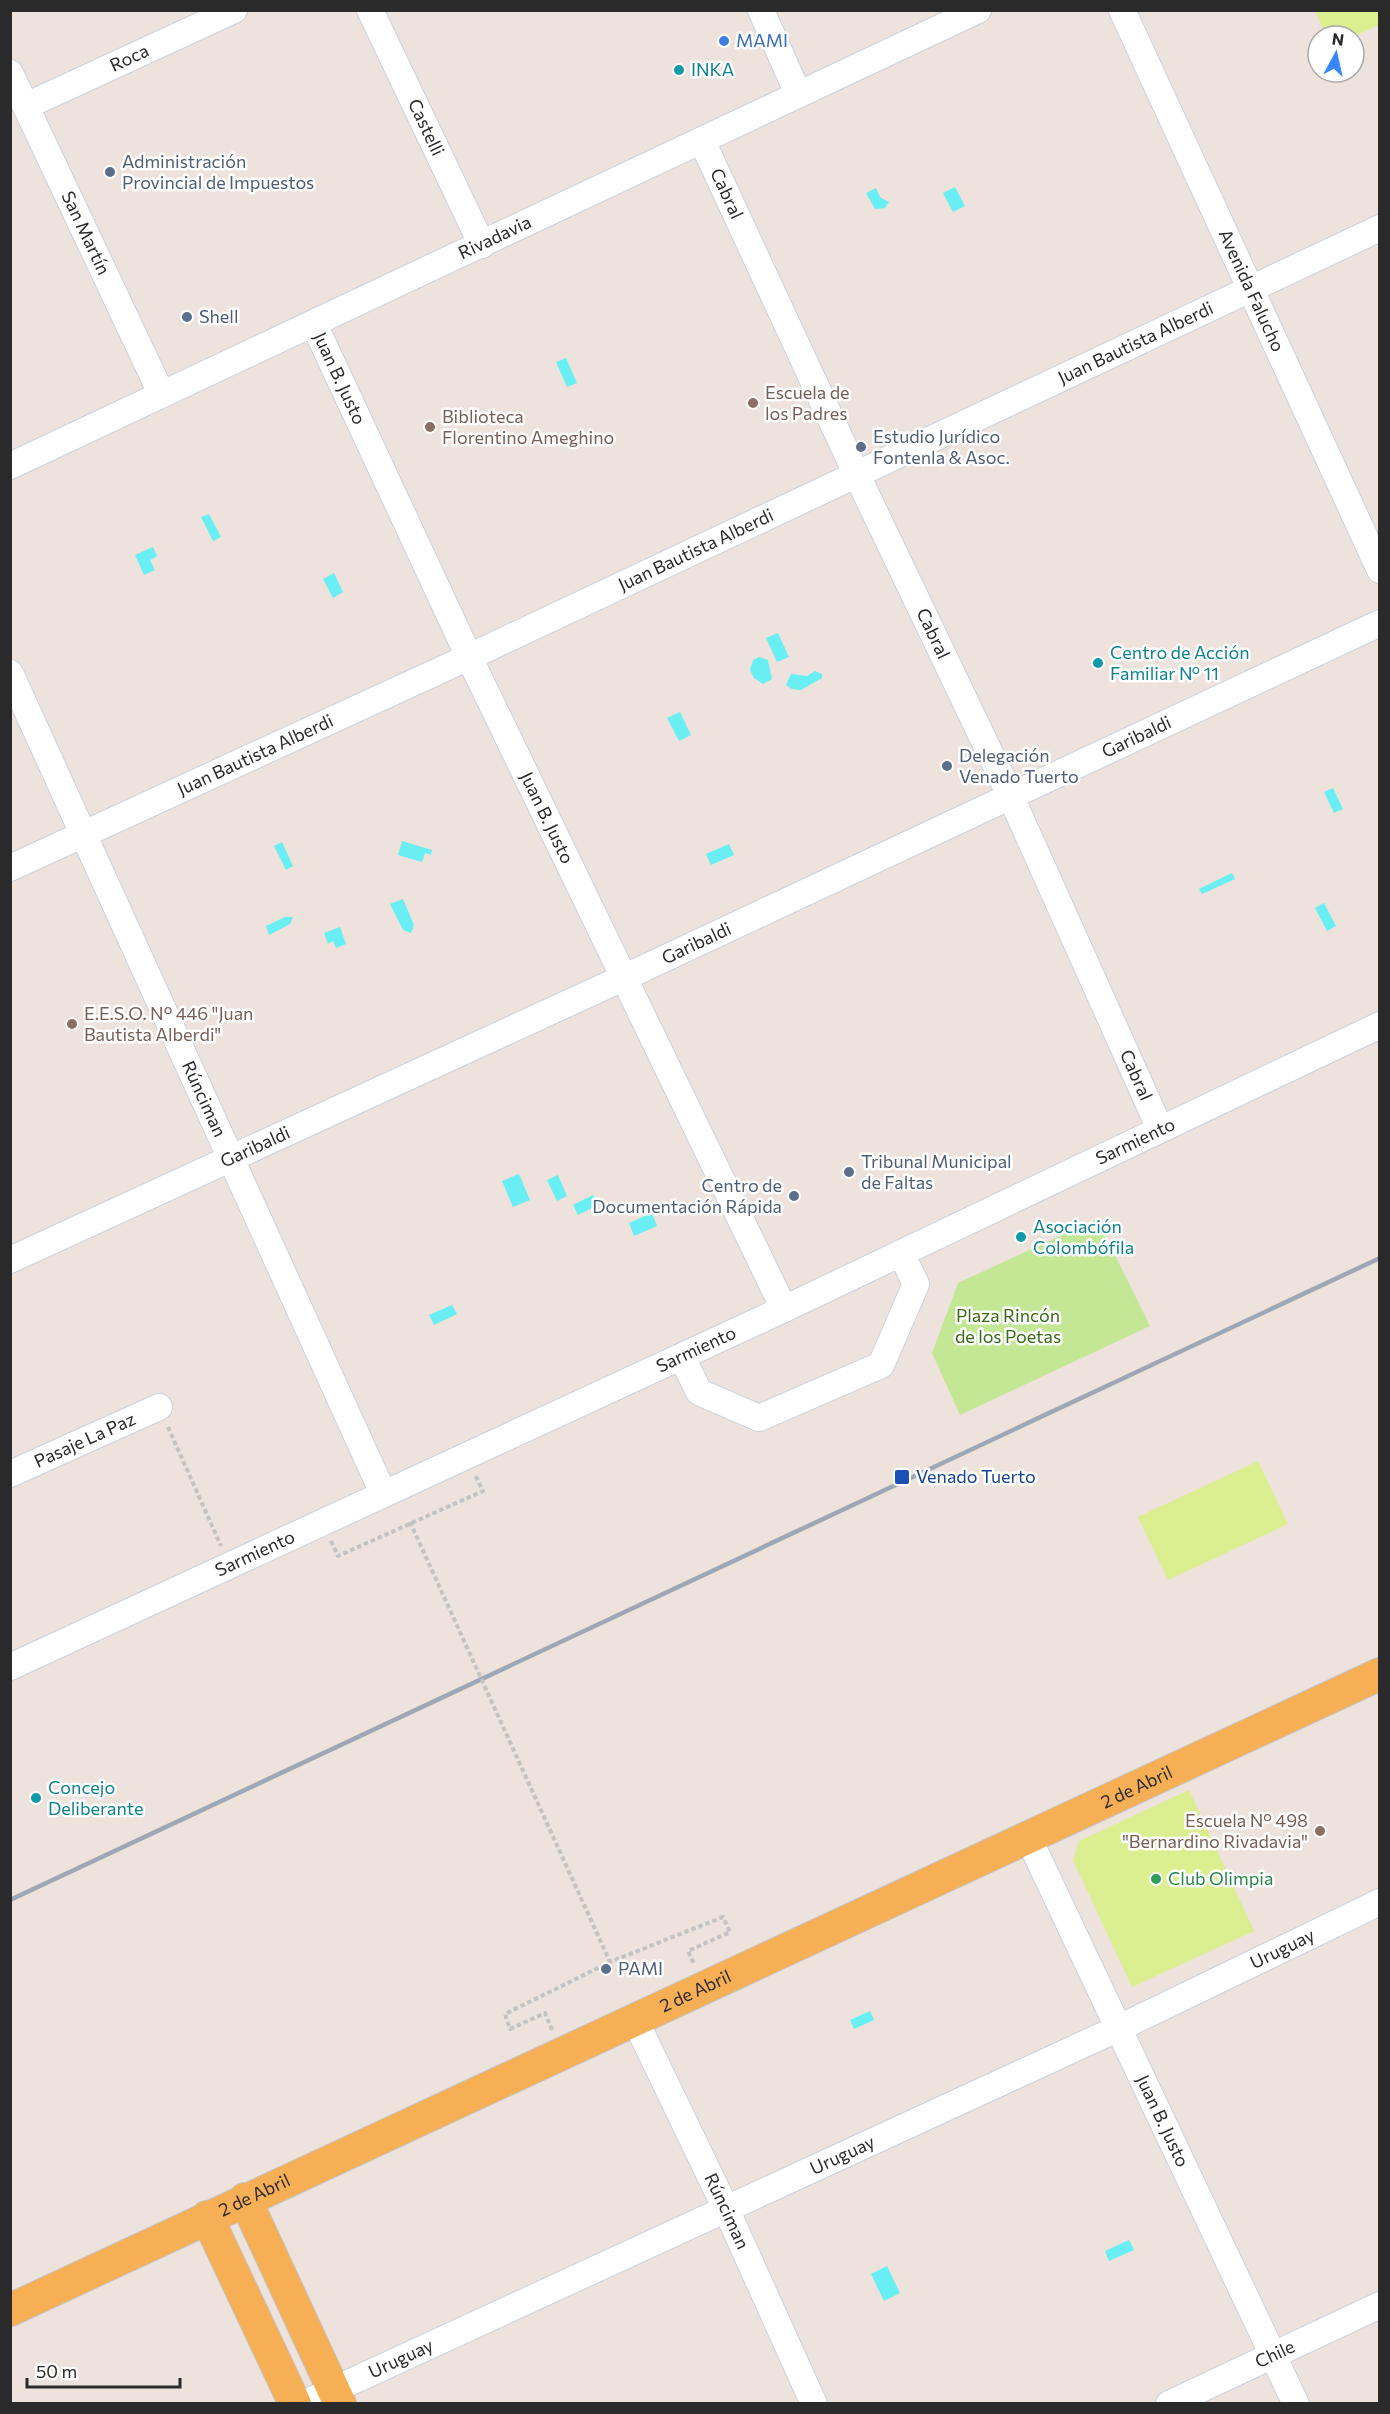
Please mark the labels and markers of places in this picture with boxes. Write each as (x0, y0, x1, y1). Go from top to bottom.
place label: MAMI (736, 29, 788, 51)
marker: MAMI (717, 34, 731, 48)
place label: INKA (691, 58, 734, 80)
marker: INKA (672, 63, 686, 77)
place label: Administración Provincial de Impuestos (122, 150, 314, 193)
marker: Administración Provincial de Impuestos (103, 165, 117, 179)
place label: Shell (199, 305, 239, 327)
marker: Shell (180, 310, 194, 324)
place label: Escuela de los Padres (765, 381, 850, 424)
marker: Escuela de los Padres (746, 396, 760, 410)
place label: Biblioteca Florentino Ameghino (442, 405, 614, 448)
marker: Biblioteca Florentino Ameghino (423, 420, 437, 434)
place label: Estudio Jurídico Fontenla & Asoc. (873, 425, 1010, 468)
marker: Estudio Jurídico Fontenla & Asoc. (854, 440, 868, 454)
place label: Centro de Acción Familiar Nº 11 (1110, 641, 1249, 684)
marker: Centro de Acción Familiar Nº 11 (1091, 656, 1105, 670)
place label: Delegación Venado Tuerto (959, 744, 1079, 787)
marker: Delegación Venado Tuerto (940, 759, 954, 773)
place label: E.E.S.O. N° 446 "Juan Bautista Alberdi" (84, 1002, 253, 1045)
marker: E.E.S.O. N° 446 "Juan Bautista Alberdi" (65, 1017, 79, 1031)
place label: Tribunal Municipal de Faltas (861, 1150, 1012, 1193)
marker: Tribunal Municipal de Faltas (842, 1165, 856, 1179)
place label: Centro de Documentación Rápida (592, 1174, 782, 1217)
marker: Centro de Documentación Rápida (787, 1189, 801, 1203)
place label: Asociación Colombófila (1033, 1215, 1134, 1258)
marker: Asociación Colombófila (1014, 1230, 1028, 1244)
place label: Venado Tuerto (916, 1465, 1036, 1487)
marker: Venado Tuerto (893, 1468, 911, 1486)
place label: Concejo Deliberante (48, 1776, 144, 1819)
marker: Concejo Deliberante (29, 1791, 43, 1805)
place label: Escuela N° 498 "Bernardino Rivadavia" (1122, 1809, 1308, 1852)
marker: Escuela N° 498 "Bernardino Rivadavia" (1313, 1824, 1327, 1838)
place label: Club Olimpia (1168, 1867, 1273, 1889)
marker: Club Olimpia (1149, 1872, 1163, 1886)
place label: PAMI (618, 1957, 663, 1979)
marker: PAMI (599, 1962, 613, 1976)

